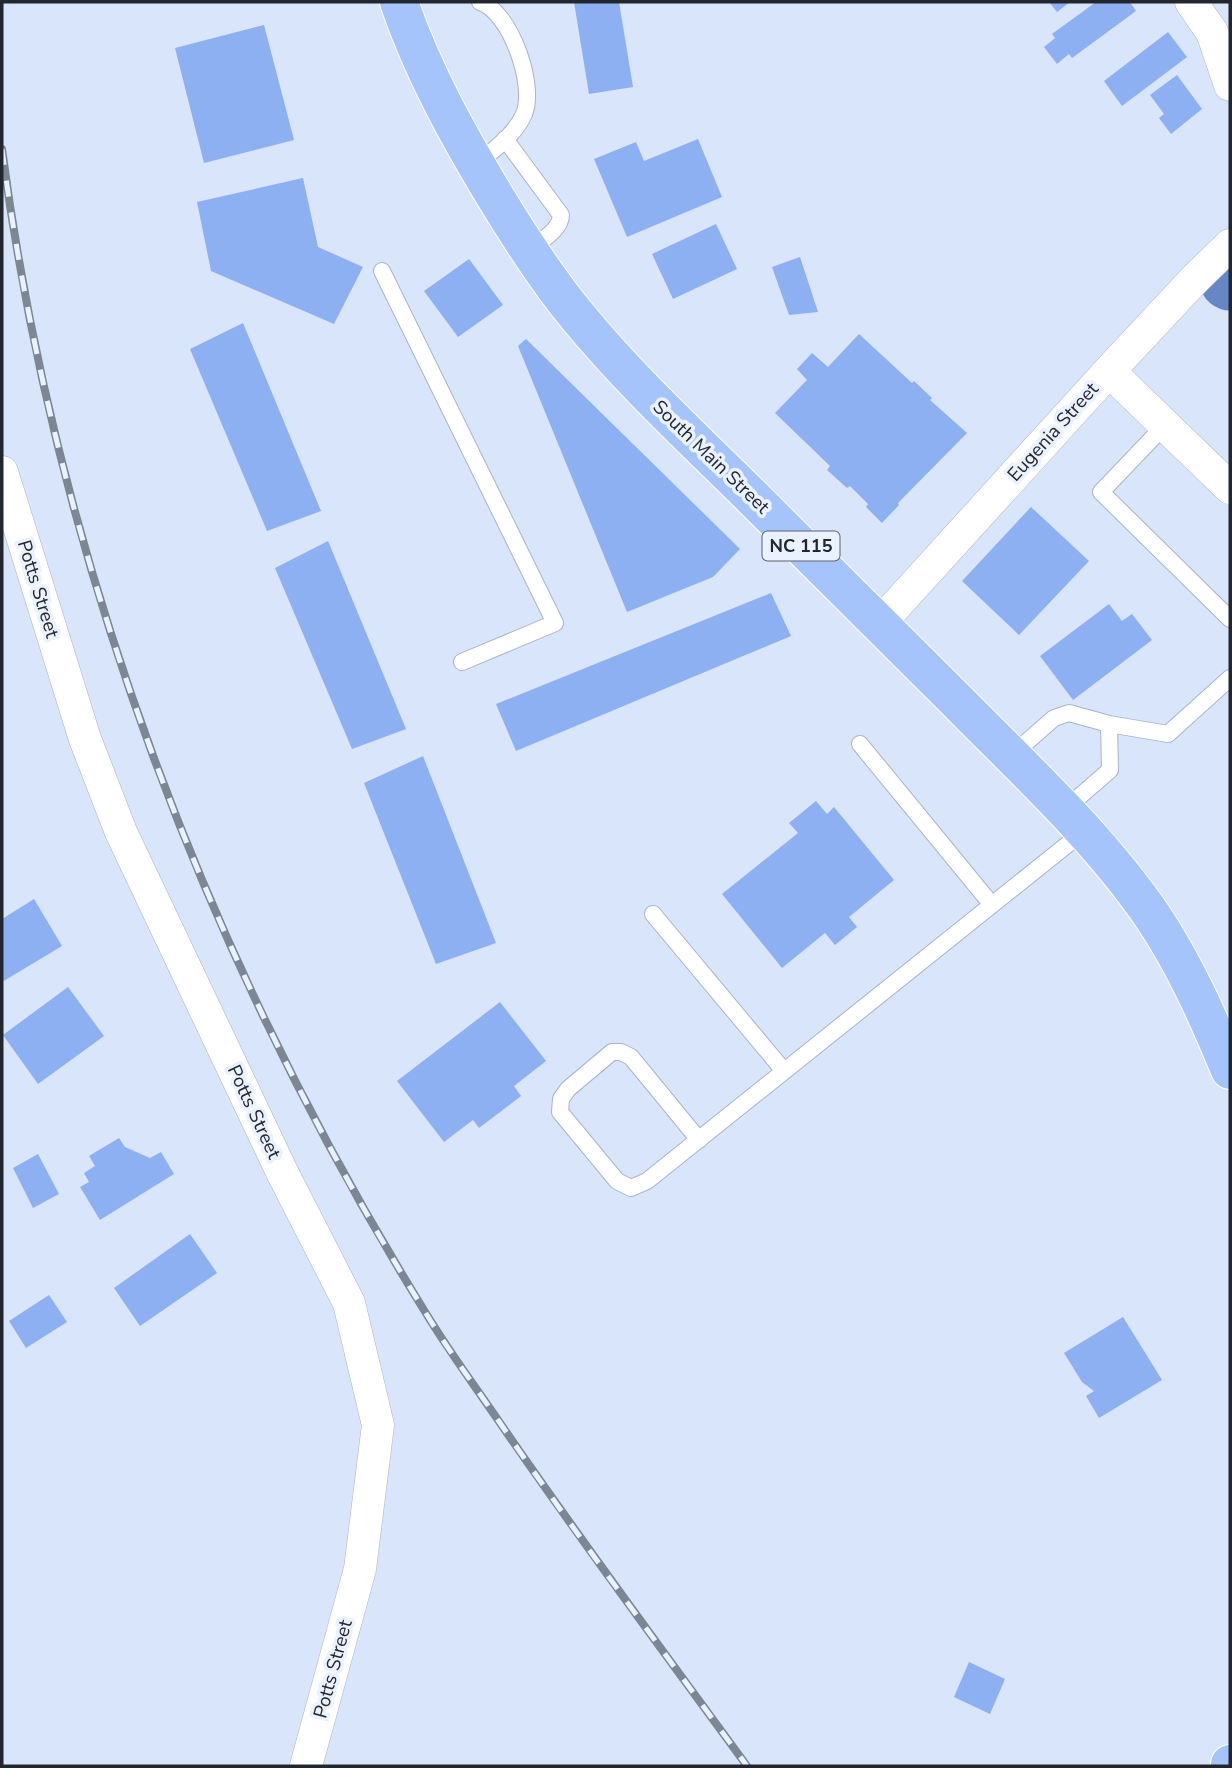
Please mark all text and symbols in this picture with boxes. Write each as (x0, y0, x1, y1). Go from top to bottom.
street label: Eugenia Street (1002, 377, 1105, 487)
street label: South Main Street (647, 394, 775, 520)
road number: NC 115 (762, 532, 840, 560)
street label: Potts Street (11, 537, 65, 641)
street label: Potts Street (221, 1061, 287, 1164)
street label: Potts Street (307, 1617, 359, 1721)

